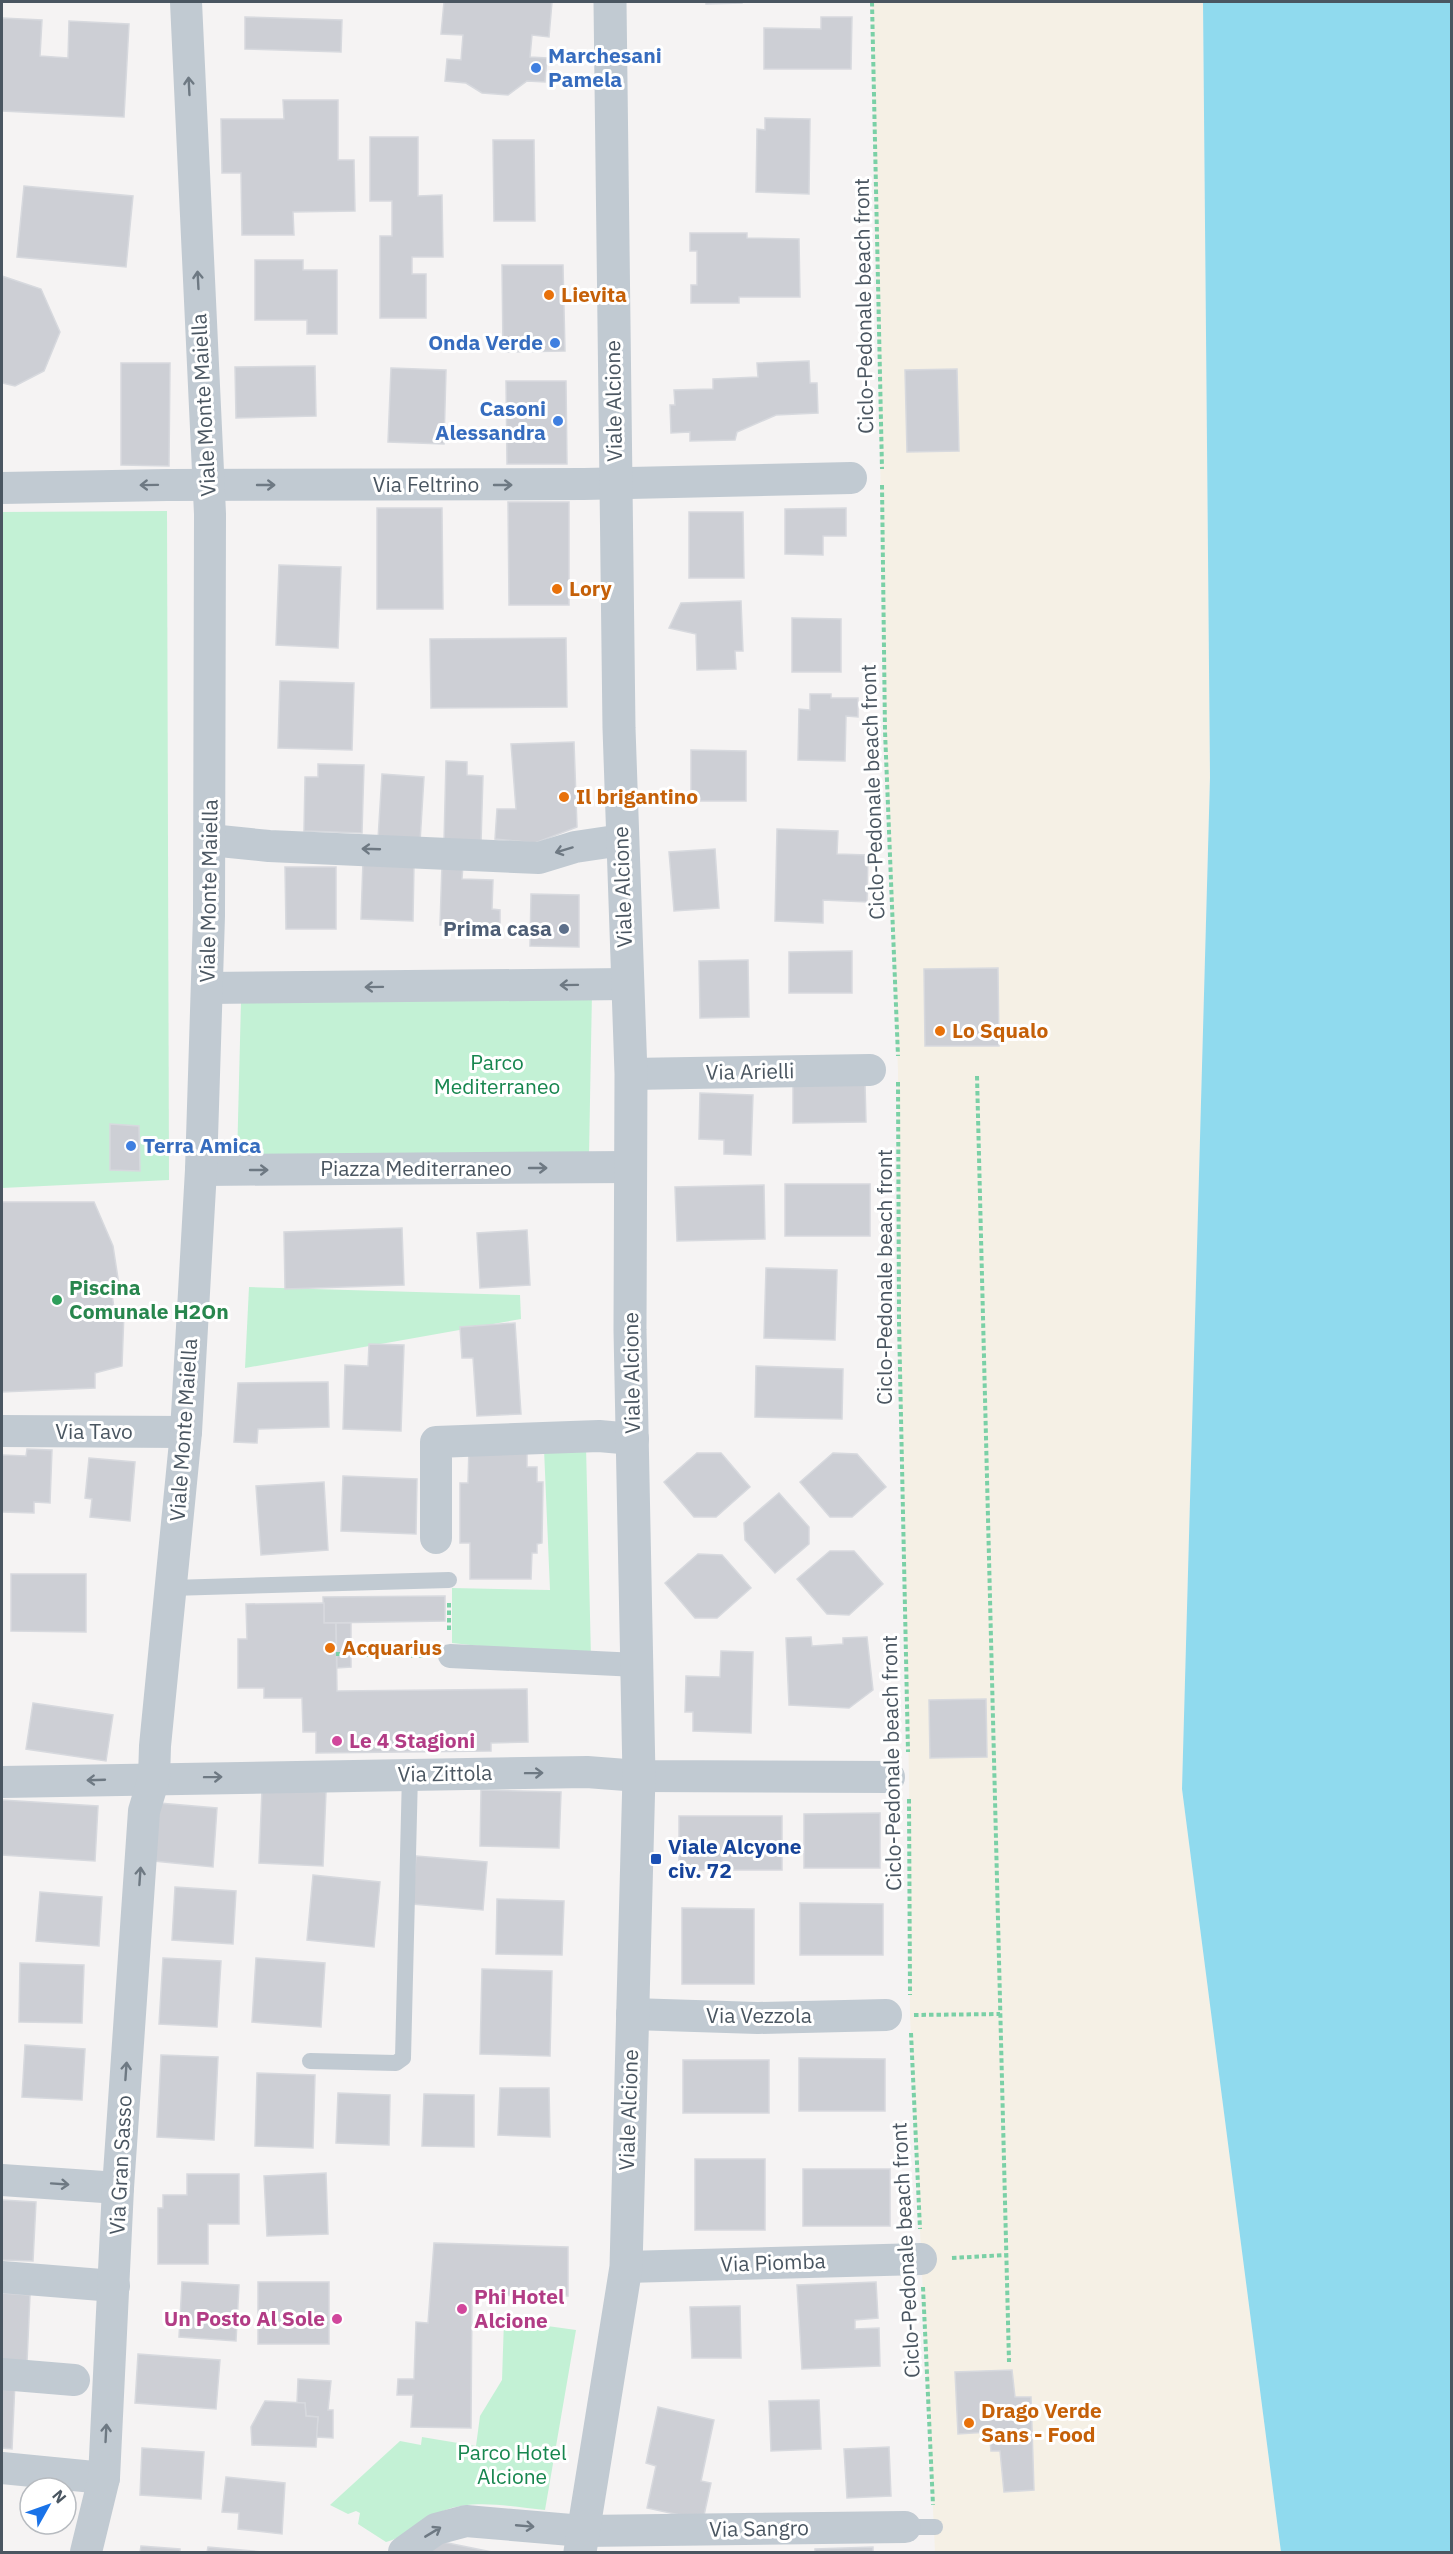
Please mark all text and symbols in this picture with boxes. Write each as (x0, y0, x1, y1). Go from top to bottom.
place label: Marchesani Pamela (548, 41, 662, 93)
marker: Marchesani Pamela (529, 61, 543, 75)
one-way arrow (184, 76, 195, 96)
street label: Ciclo-Pedonale beach front (847, 178, 879, 434)
one-way arrow (193, 271, 204, 291)
place label: Lievita (561, 280, 627, 308)
marker: Lievita (542, 288, 556, 302)
street label: Viale Monte Maiella (184, 313, 222, 497)
place label: Onda Verde (428, 328, 543, 356)
marker: Onda Verde (548, 336, 562, 350)
street label: Viale Alcione (598, 340, 628, 462)
place label: Casoni Alessandra (435, 394, 546, 446)
marker: Casoni Alessandra (551, 414, 565, 428)
street label: Via Feltrino (373, 470, 479, 498)
one-way arrow (140, 479, 160, 491)
one-way arrow (255, 479, 275, 491)
one-way arrow (492, 479, 512, 491)
place label: Lory (569, 574, 612, 602)
marker: Lory (550, 582, 564, 596)
street label: Ciclo-Pedonale beach front (854, 664, 890, 920)
place label: Il brigantino (576, 782, 698, 810)
marker: Il brigantino (557, 790, 571, 804)
street label: Viale Monte Maiella (192, 799, 224, 983)
street label: Viale Alcione (606, 826, 638, 948)
one-way arrow (361, 844, 381, 855)
one-way arrow (555, 845, 574, 856)
place label: Prima casa (443, 914, 552, 942)
marker: Prima casa (557, 922, 571, 936)
one-way arrow (559, 979, 579, 991)
one-way arrow (364, 981, 384, 992)
place label: Lo Squalo (952, 1016, 1048, 1044)
marker: Lo Squalo (933, 1024, 947, 1038)
park label: Parco Mediterraneo (434, 1048, 560, 1100)
street label: Via Arielli (705, 1056, 795, 1086)
place label: Terra Amica (143, 1131, 261, 1159)
marker: Terra Amica (124, 1139, 138, 1153)
street label: Ciclo-Pedonale beach front (870, 1149, 898, 1405)
street label: Piazza Mediterraneo (320, 1154, 512, 1182)
one-way arrow (528, 1162, 548, 1174)
one-way arrow (249, 1164, 269, 1176)
place label: Piscina Comunale H2On (69, 1273, 229, 1325)
marker: Piscina Comunale H2On (50, 1293, 64, 1307)
street label: Viale Alcione (616, 1312, 646, 1434)
street label: Viale Monte Maiella (163, 1337, 203, 1522)
street label: Via Tavo (55, 1417, 133, 1445)
place label: Acquarius (342, 1633, 442, 1661)
street label: Ciclo-Pedonale beach front (875, 1635, 907, 1891)
marker: Acquarius (323, 1641, 337, 1655)
place label: Le 4 Stagioni (349, 1726, 475, 1754)
marker: Le 4 Stagioni (330, 1734, 344, 1748)
street label: Via Zittola (397, 1758, 493, 1788)
one-way arrow (523, 1767, 543, 1779)
one-way arrow (202, 1771, 222, 1783)
one-way arrow (86, 1774, 106, 1786)
place label: Viale Alcyone civ. 72 (668, 1832, 802, 1884)
marker: Viale Alcyone civ. 72 (649, 1852, 663, 1866)
one-way arrow (134, 1867, 145, 1887)
street label: Via Vezzola (706, 2001, 812, 2029)
street label: Viale Alcione (612, 2049, 644, 2171)
one-way arrow (121, 2061, 132, 2081)
street label: Via Gran Sasso (102, 2094, 138, 2236)
street label: Ciclo-Pedonale beach front (884, 2122, 926, 2379)
one-way arrow (49, 2179, 69, 2190)
street label: Via Piomba (720, 2246, 826, 2278)
place label: Phi Hotel Alcione (474, 2282, 564, 2334)
marker: Phi Hotel Alcione (455, 2302, 469, 2316)
place label: Un Posto Al Sole (164, 2304, 325, 2332)
marker: Un Posto Al Sole (330, 2312, 344, 2326)
place label: Drago Verde Sans - Food (981, 2396, 1102, 2448)
marker: Drago Verde Sans - Food (962, 2416, 976, 2430)
one-way arrow (101, 2424, 112, 2444)
park label: Parco Hotel Alcione (457, 2438, 567, 2490)
north arrow (18, 2476, 78, 2536)
text: N (48, 2485, 71, 2507)
street label: Via Sangro (709, 2513, 809, 2543)
one-way arrow (514, 2521, 534, 2532)
one-way arrow (424, 2526, 441, 2538)

